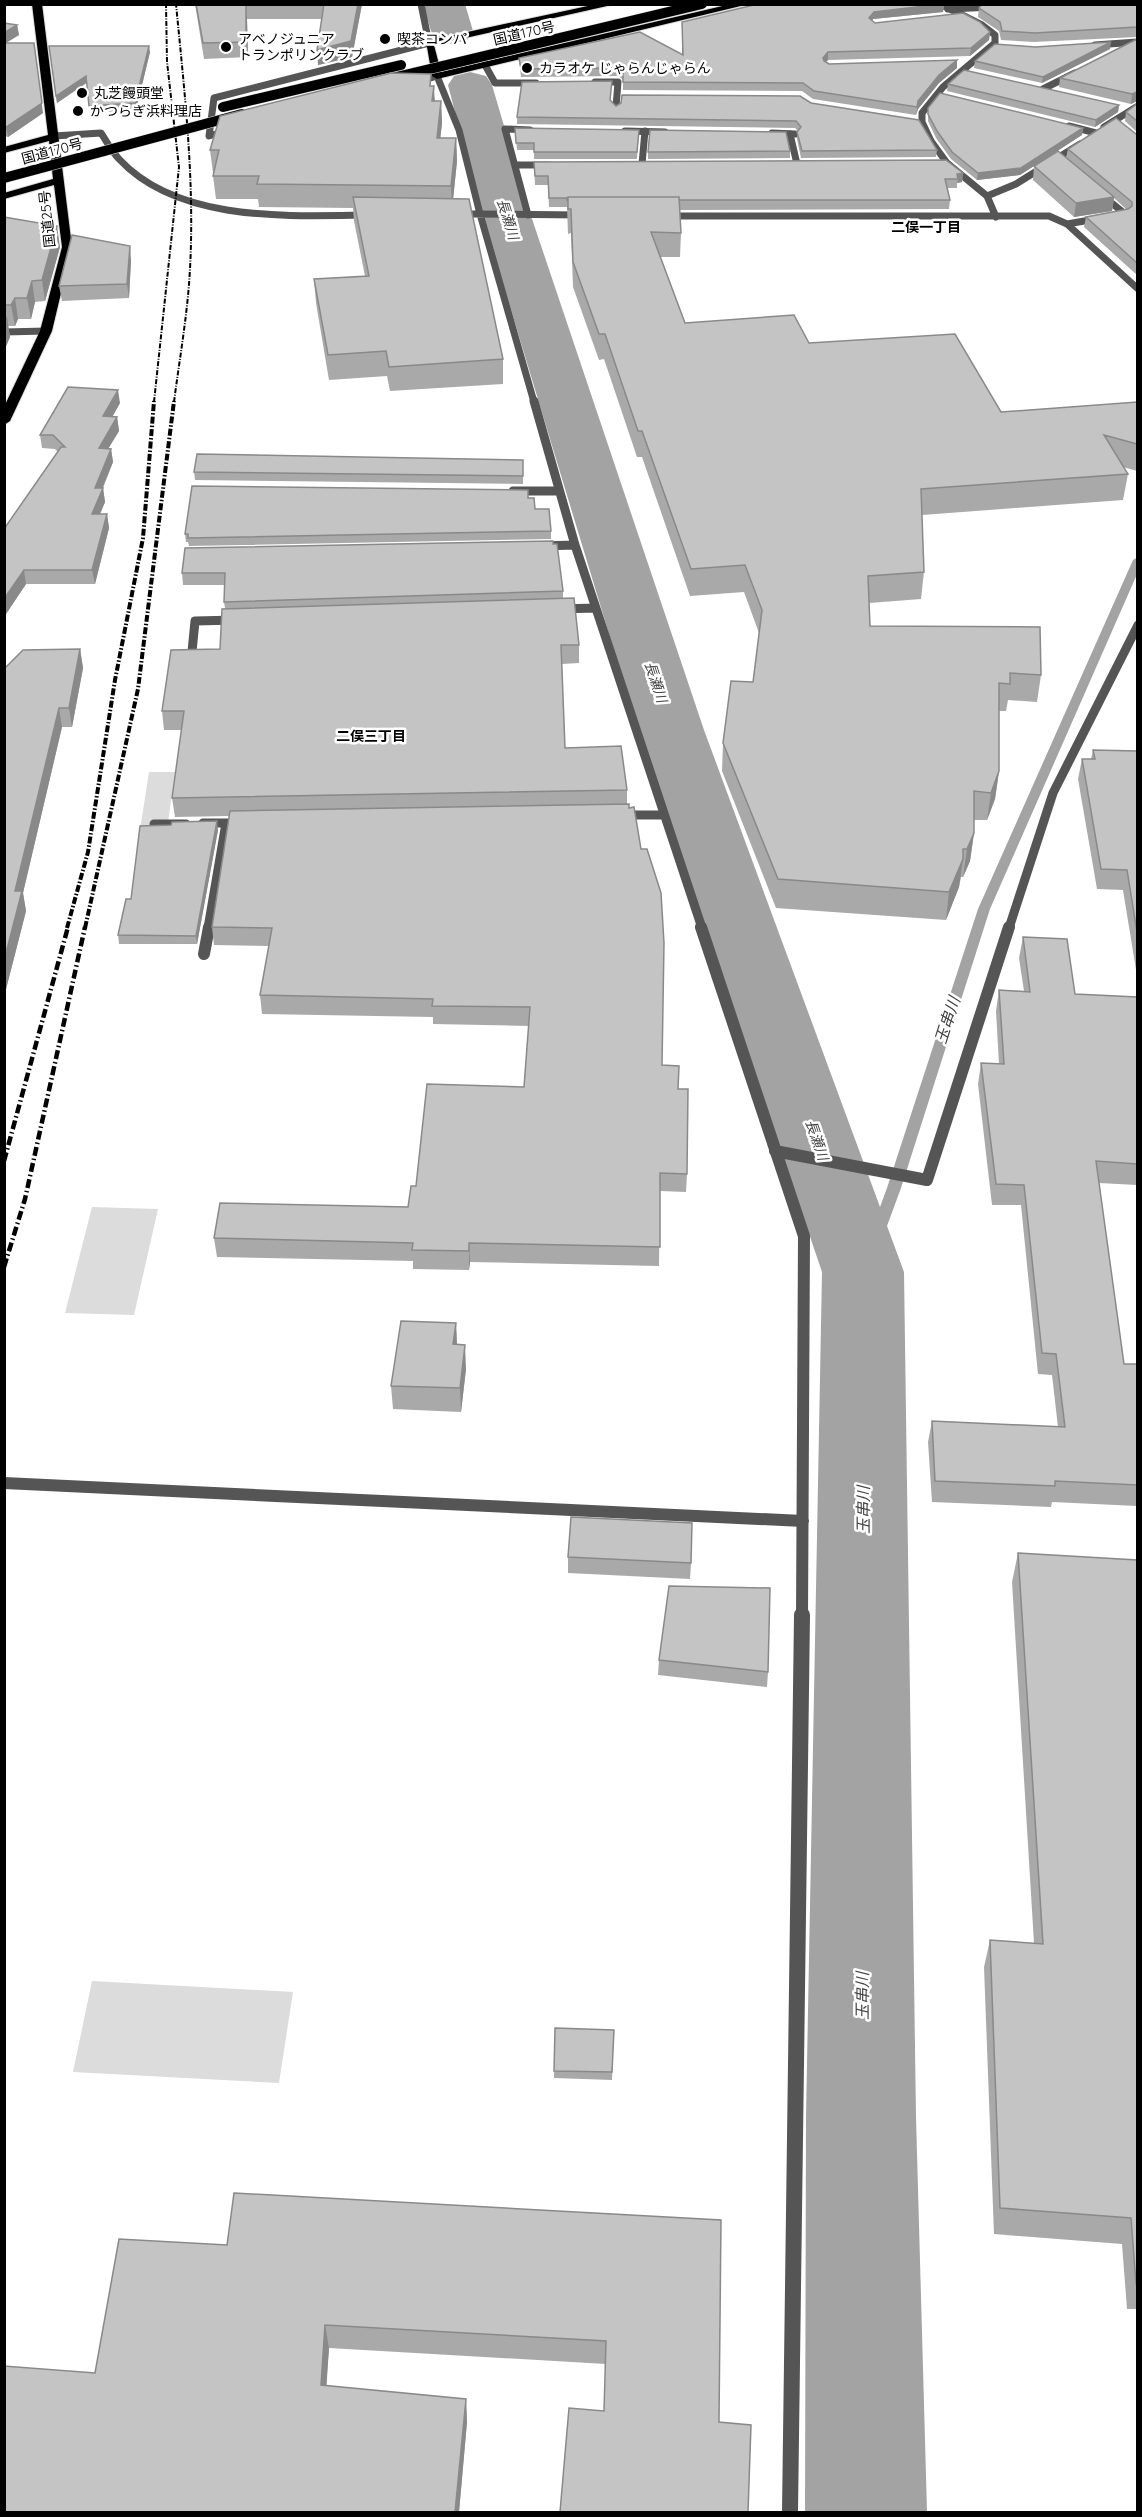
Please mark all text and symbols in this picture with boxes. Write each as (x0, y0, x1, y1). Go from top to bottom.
street label: 国道170号 (491, 17, 557, 49)
place label: アベノジュニア トランポリンクラブ (238, 30, 364, 64)
place label: 喫茶コンパ (397, 30, 467, 48)
marker: 喫茶コンパ (378, 32, 392, 46)
marker: アベノジュニア トランポリンクラブ (219, 40, 233, 54)
place label: カラオケ じゃらんじゃらん (539, 59, 711, 77)
marker: カラオケ じゃらんじゃらん (520, 61, 534, 75)
place label: 丸芝饅頭堂 (94, 84, 164, 102)
marker: 丸芝饅頭堂 (75, 86, 89, 100)
place label: かつらぎ浜料理店 (90, 102, 202, 120)
marker: かつらぎ浜料理店 (71, 104, 85, 118)
street label: 国道170号 (19, 134, 85, 168)
street label: 国道25号 (35, 190, 59, 248)
water label: 長瀬川 (493, 196, 523, 244)
district label: 二俣一丁目 (891, 218, 961, 236)
water label: 長瀬川 (641, 659, 672, 707)
district label: 二俣三丁目 (336, 727, 406, 745)
water label: 玉串川 (930, 992, 965, 1046)
water label: 長瀬川 (802, 1117, 833, 1165)
water label: 玉串川 (853, 1484, 873, 1534)
water label: 玉串川 (852, 1970, 872, 2020)

